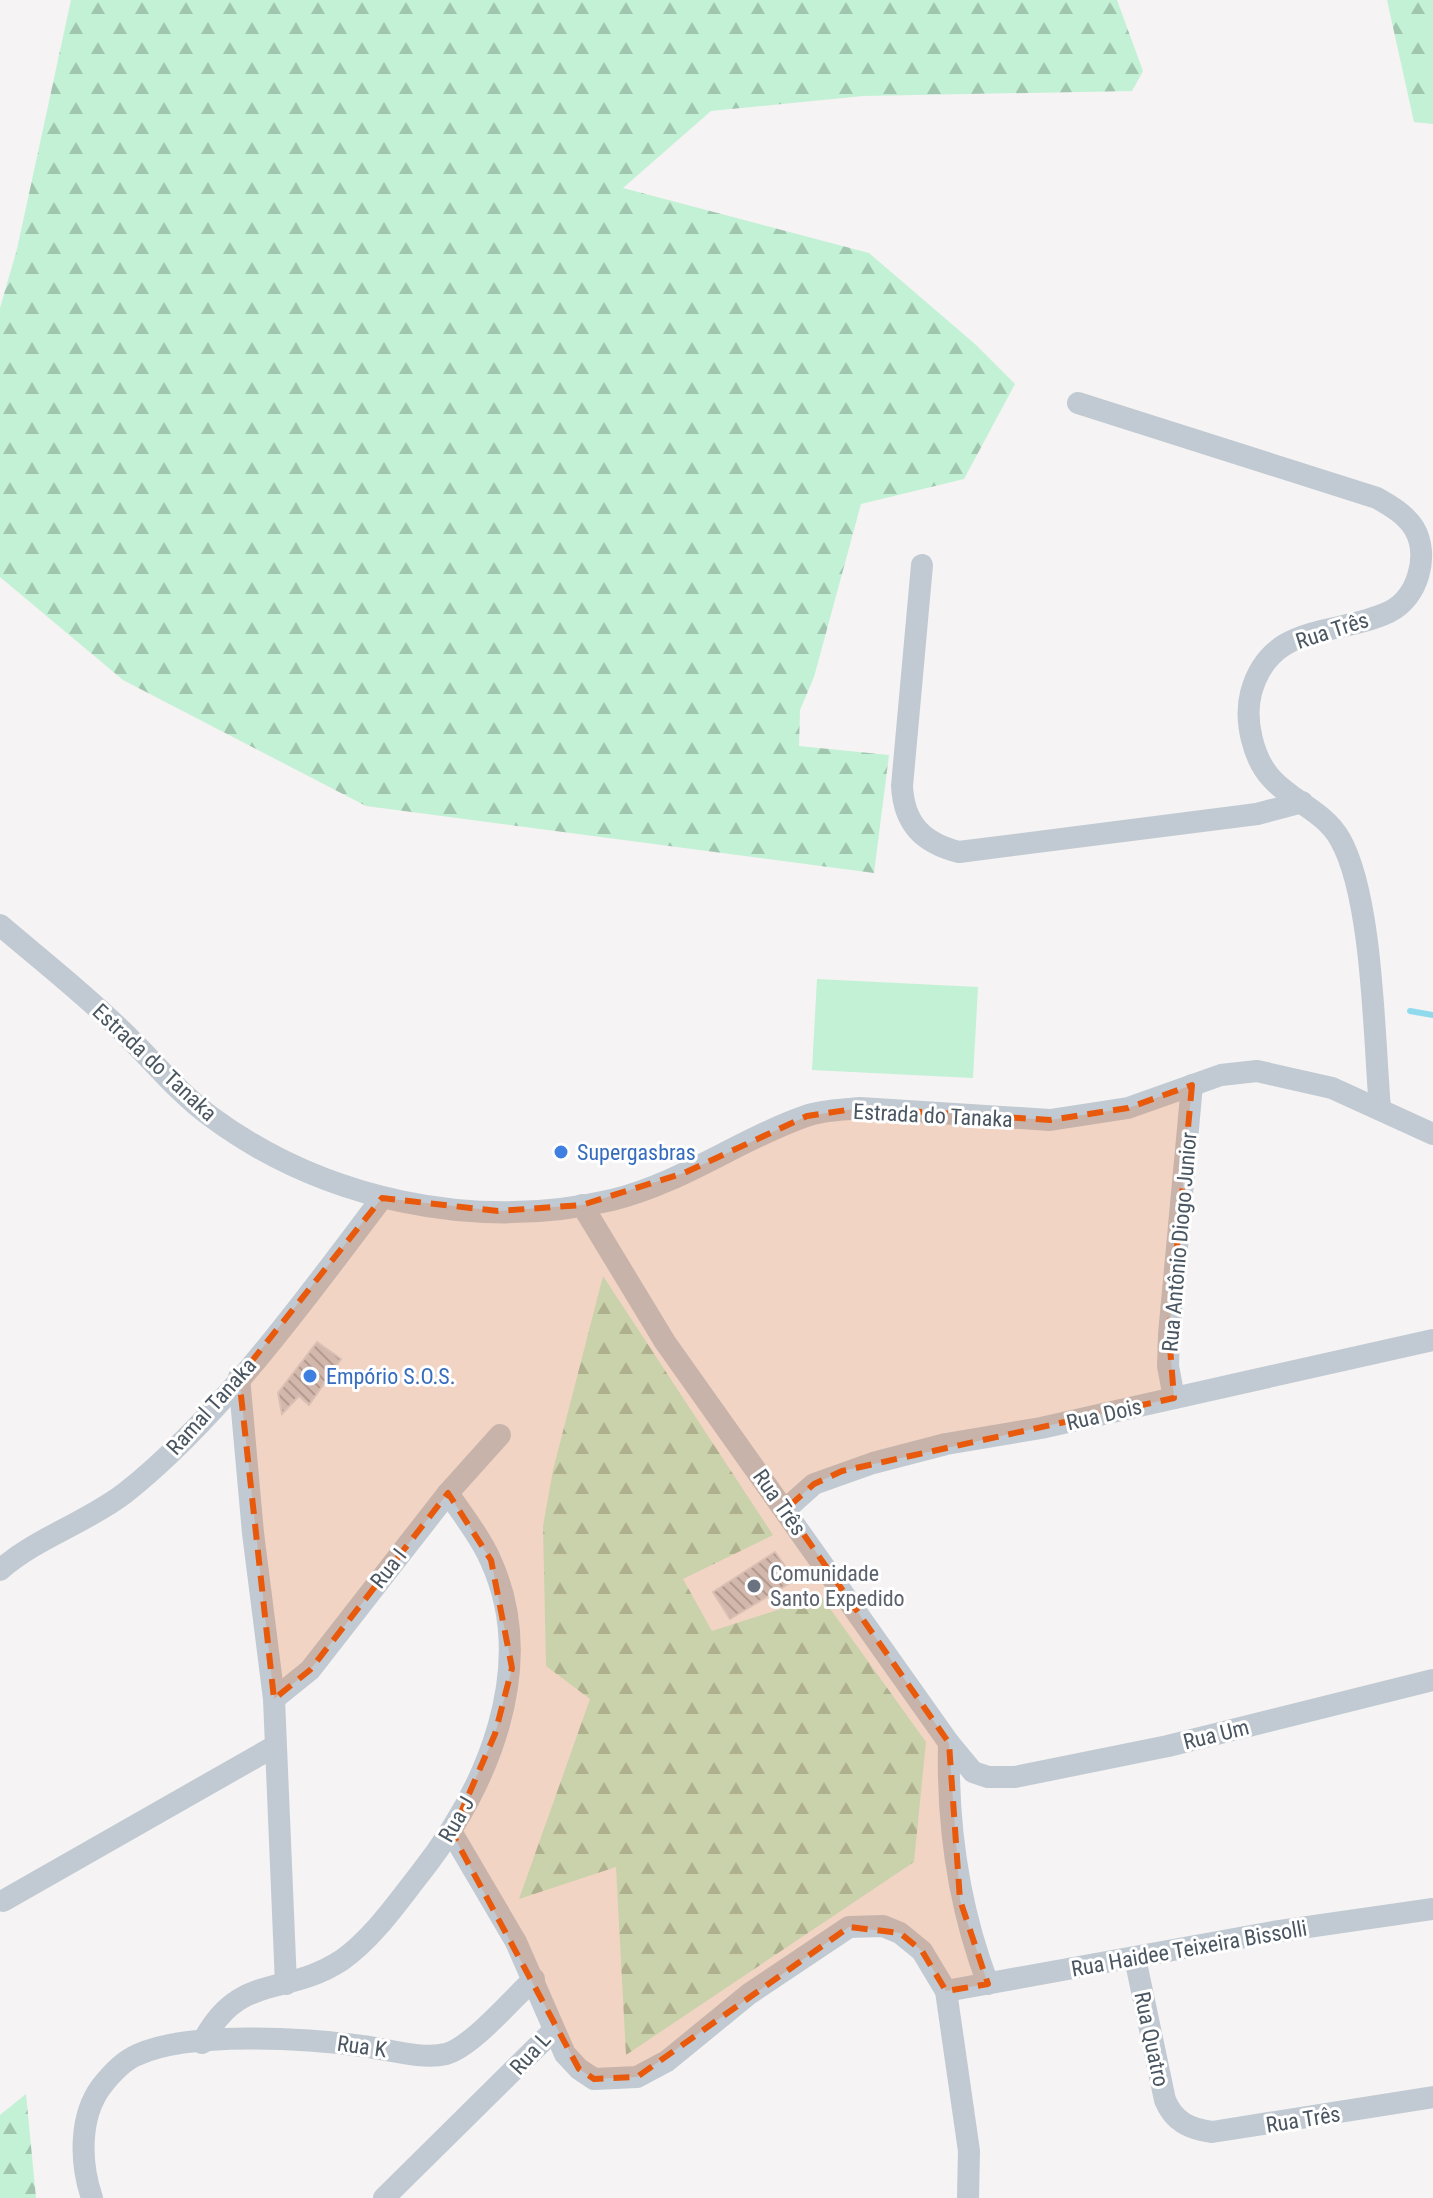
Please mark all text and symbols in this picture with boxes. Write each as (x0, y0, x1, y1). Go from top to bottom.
street label: Rua Três (1293, 607, 1372, 654)
street label: Estrada do Tanaka (88, 999, 222, 1126)
street label: Estrada do Tanaka (853, 1099, 1013, 1132)
street label: Rua Antônio Diogo Junior (1157, 1131, 1202, 1353)
place label: Supergasbras (577, 1140, 696, 1165)
marker: Supergasbras (552, 1143, 570, 1161)
street label: Ramal Tanaka (161, 1353, 261, 1460)
place label: Empório S.O.S. (326, 1364, 456, 1389)
marker: Empório S.O.S. (301, 1367, 319, 1385)
street label: Rua Dois (1064, 1394, 1144, 1435)
street label: Rua Três (748, 1464, 811, 1540)
street label: Rua I (365, 1544, 412, 1593)
place label: Comunidade Santo Expedido (770, 1561, 905, 1611)
marker: Comunidade Santo Expedido (745, 1577, 763, 1595)
street label: Rua Um (1181, 1714, 1252, 1755)
street label: Rua J (433, 1792, 479, 1847)
street label: Rua Haidee Teixeira Bissolli (1069, 1915, 1309, 1982)
street label: Rua Quatro (1129, 1989, 1174, 2089)
street label: Rua L (505, 2027, 556, 2080)
street label: Rua K (335, 2031, 388, 2062)
street label: Rua Três (1264, 2101, 1342, 2138)

